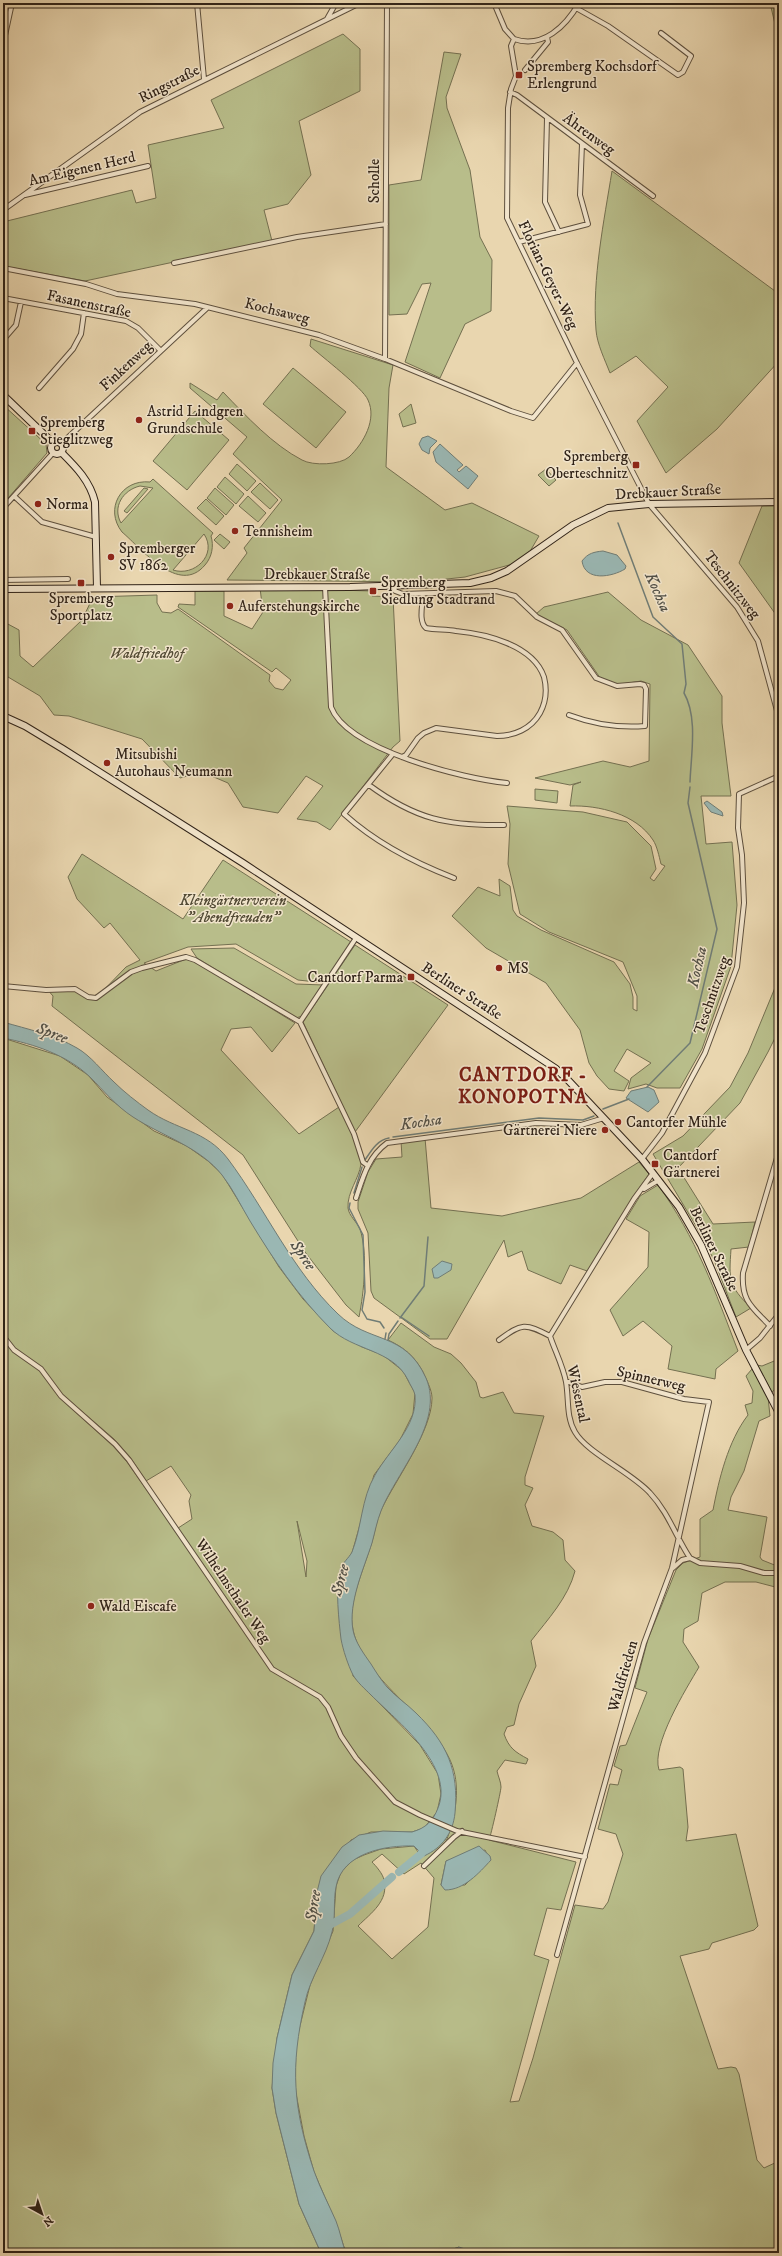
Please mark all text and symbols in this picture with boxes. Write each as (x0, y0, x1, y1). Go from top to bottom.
place label: Spremberg Kochsdorf Erlengrund (527, 57, 659, 93)
street label: Ringstraße (135, 61, 203, 107)
marker: Spremberg Kochsdorf Erlengrund (514, 70, 524, 80)
street label: Ährenweg (559, 109, 619, 160)
street label: Am Eigenen Herd (27, 147, 138, 190)
street label: Scholle (365, 159, 384, 203)
street label: Florian-Geyer-Weg (513, 217, 583, 333)
street label: Fasanenstraße (45, 286, 133, 322)
street label: Kochsaweg (242, 294, 312, 328)
street label: Finkenweg (96, 336, 157, 395)
place label: Astrid Lindgren Grundschule (147, 402, 244, 438)
place label: Spremberg Stieglitzweg (40, 413, 113, 449)
marker: Astrid Lindgren Grundschule (134, 415, 144, 425)
marker: Spremberg Stieglitzweg (27, 426, 37, 436)
place label: Spremberg Oberteschnitz (545, 447, 629, 483)
marker: Spremberg Oberteschnitz (631, 460, 641, 470)
street label: Drebkauer Straße (615, 480, 721, 504)
place label: Norma (46, 495, 89, 514)
marker: Norma (33, 499, 43, 509)
place label: Tennisheim (243, 522, 313, 541)
marker: Tennisheim (230, 526, 240, 536)
place label: Spremberger SV 1862 (119, 539, 196, 575)
street label: Teschnitzweg (699, 547, 765, 623)
marker: Spremberger SV 1862 (106, 552, 116, 562)
street label: Drebkauer Straße (264, 565, 370, 584)
water label: Kochsa (640, 568, 676, 615)
place label: Spremberg Siedlung Stadtrand (381, 573, 496, 609)
marker: Spremberg Sportplatz (76, 578, 86, 588)
marker: Spremberg Siedlung Stadtrand (368, 586, 378, 596)
place label: Spremberg Sportplatz (49, 589, 114, 625)
place label: Auferstehungskirche (238, 597, 360, 616)
marker: Auferstehungskirche (225, 601, 235, 611)
park label: Waldfriedhof (110, 644, 188, 663)
place label: Mitsubishi Autohaus Neumann (115, 745, 232, 781)
marker: Mitsubishi Autohaus Neumann (102, 758, 112, 768)
park label: Kleingärtnerverein "Abendfreuden" (179, 891, 287, 927)
water label: Kochsa (682, 944, 711, 990)
street label: Teschnitzweg (690, 953, 734, 1037)
street label: Berliner Straße (418, 958, 506, 1024)
place label: MS (507, 959, 529, 978)
marker: MS (494, 963, 504, 973)
place label: Cantdorf Parma (307, 968, 404, 987)
marker: Cantdorf Parma (406, 972, 416, 982)
water label: Spree (32, 1018, 71, 1048)
district label: CANTDORF - KONOPOTNA (458, 1064, 588, 1109)
water label: Kochsa (398, 1109, 443, 1135)
place label: Cantorfer Mühle (626, 1113, 727, 1132)
marker: Cantorfer Mühle (613, 1117, 623, 1127)
place label: Gärtnerei Niere (503, 1121, 597, 1140)
marker: Gärtnerei Niere (600, 1125, 610, 1135)
place label: Cantdorf Gärtnerei (663, 1146, 720, 1182)
marker: Cantdorf Gärtnerei (650, 1159, 660, 1169)
street label: Berliner Straße (685, 1203, 743, 1295)
water label: Spree (285, 1235, 321, 1274)
street label: Wiesental (562, 1362, 593, 1425)
street label: Spinnerweg (615, 1362, 688, 1396)
street label: Wilhelmsthaler Weg (190, 1534, 275, 1647)
water label: Spree (326, 1561, 354, 1599)
place label: Wald Eiscafe (98, 1597, 177, 1616)
marker: Wald Eiscafe (86, 1601, 96, 1611)
street label: Waldfrieden (604, 1638, 642, 1715)
water label: Spree (300, 1888, 325, 1925)
north arrow (22, 2194, 62, 2234)
text: N (40, 2213, 56, 2229)

